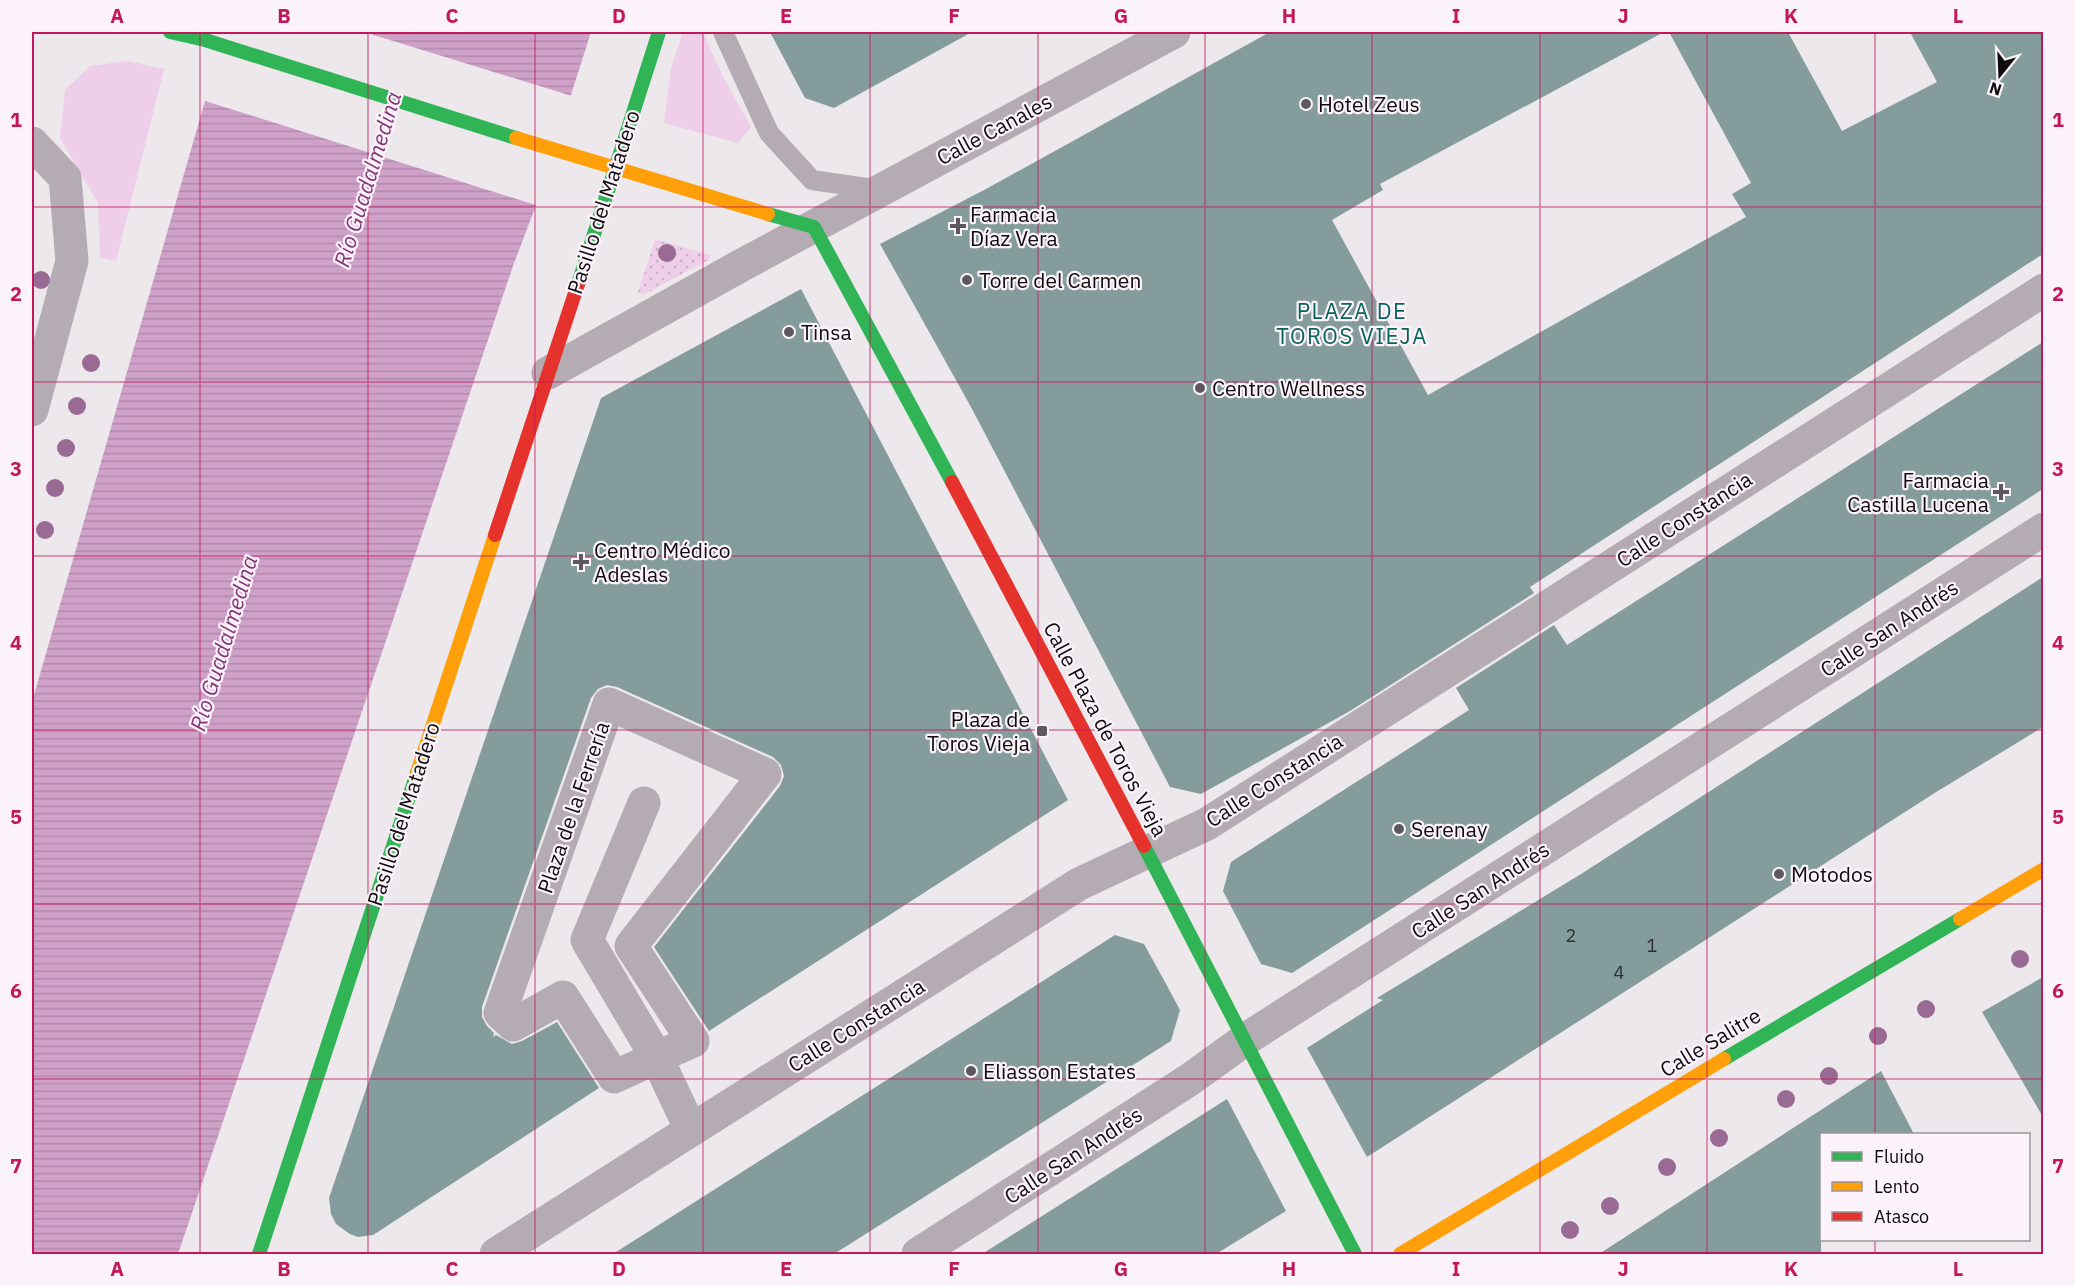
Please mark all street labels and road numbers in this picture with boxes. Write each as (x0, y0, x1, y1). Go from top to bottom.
street label: Calle Canales (931, 87, 1057, 171)
street label: Pasillo del Matadero (560, 107, 646, 297)
street label: Calle Constancia (1611, 465, 1757, 573)
street label: Calle San Andrés (1815, 573, 1963, 683)
street label: Calle Plaza de Toros Vieja (1037, 617, 1175, 841)
street label: Plaza de la Ferrería (530, 717, 616, 897)
street label: Pasillo del Matadero (360, 719, 446, 909)
street label: Calle Constancia (1200, 727, 1348, 833)
street label: Calle San Andrés (1406, 835, 1554, 945)
street label: Calle Constancia (782, 972, 930, 1078)
street label: Calle Salitre (1654, 1001, 1766, 1083)
street label: Calle San Andrés (999, 1100, 1147, 1210)

